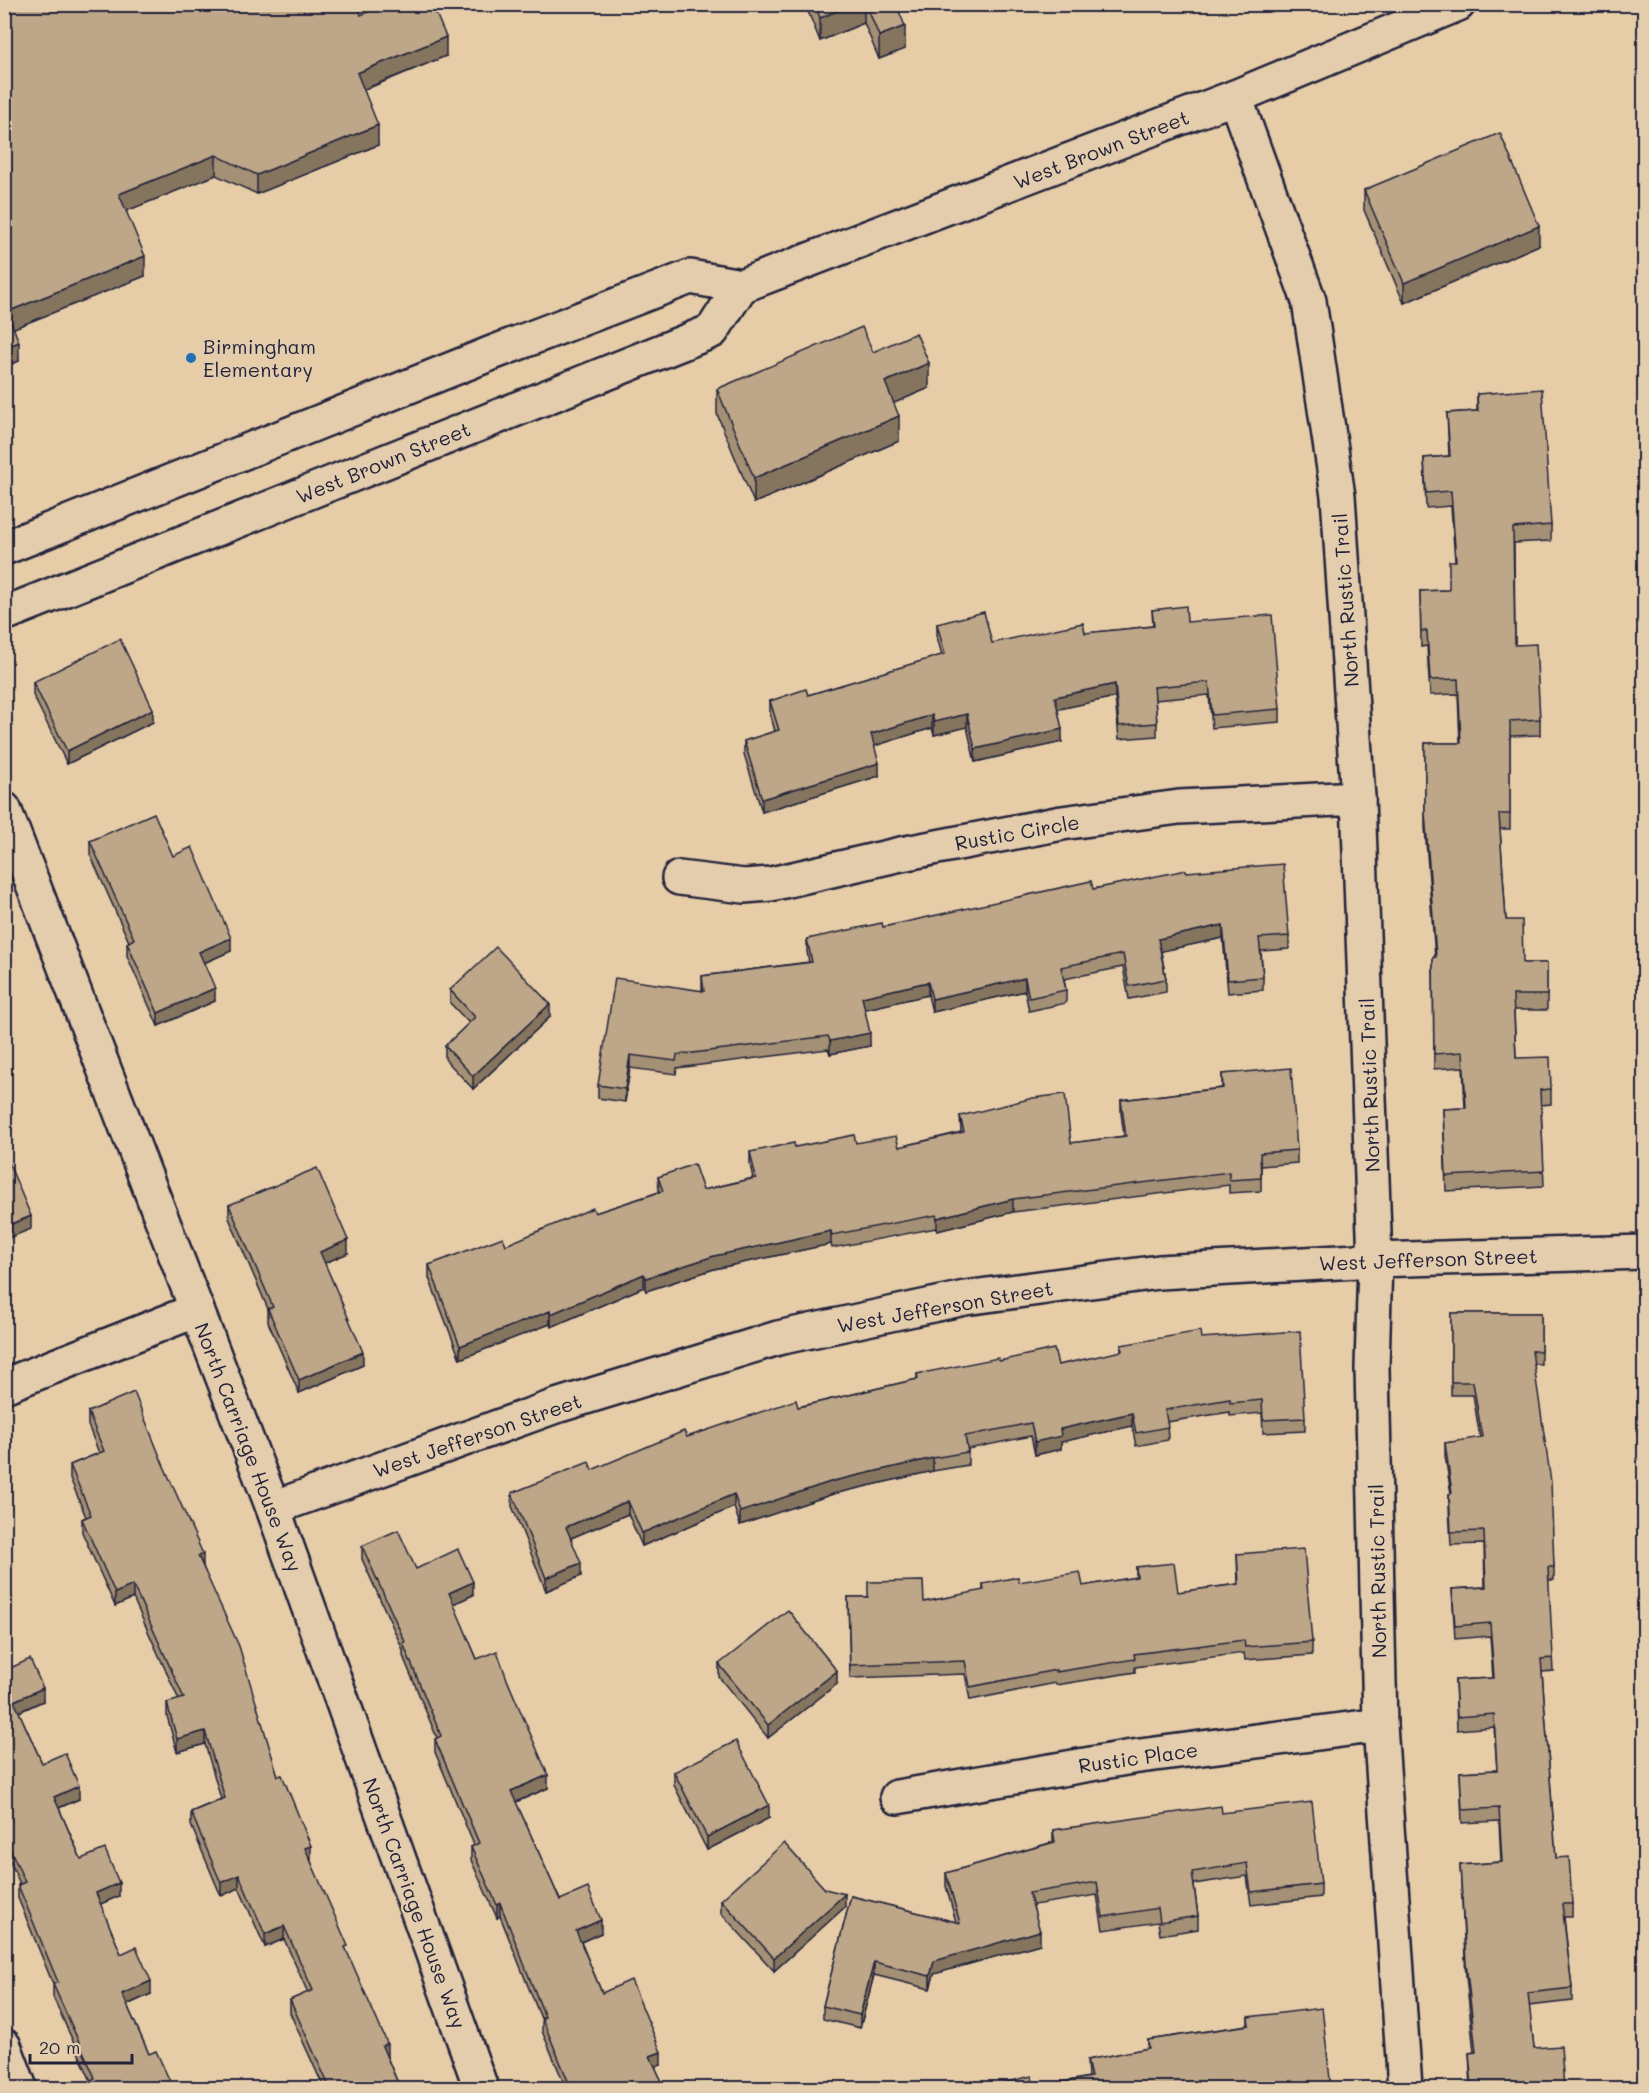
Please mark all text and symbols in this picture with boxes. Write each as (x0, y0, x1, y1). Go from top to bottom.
street label: West Brown Street (1010, 104, 1192, 194)
place label: Birmingham Elementary (203, 333, 316, 382)
marker: Birmingham Elementary (184, 351, 198, 365)
street label: West Brown Street (292, 415, 474, 509)
street label: North Rustic Trail (1326, 512, 1364, 688)
street label: Rustic Circle (953, 808, 1081, 856)
street label: North Rustic Trail (1353, 997, 1385, 1173)
street label: West Jefferson Street (1318, 1242, 1538, 1276)
street label: West Jefferson Street (835, 1274, 1055, 1338)
street label: North Carriage House Way (189, 1319, 309, 1575)
street label: West Jefferson Street (369, 1387, 585, 1483)
street label: North Rustic Trail (1362, 1484, 1392, 1658)
street label: Rustic Place (1077, 1736, 1199, 1778)
street label: North Carriage House Way (357, 1774, 473, 2032)
scale bar (30, 2027, 132, 2065)
text: 20 m (39, 2035, 80, 2059)

